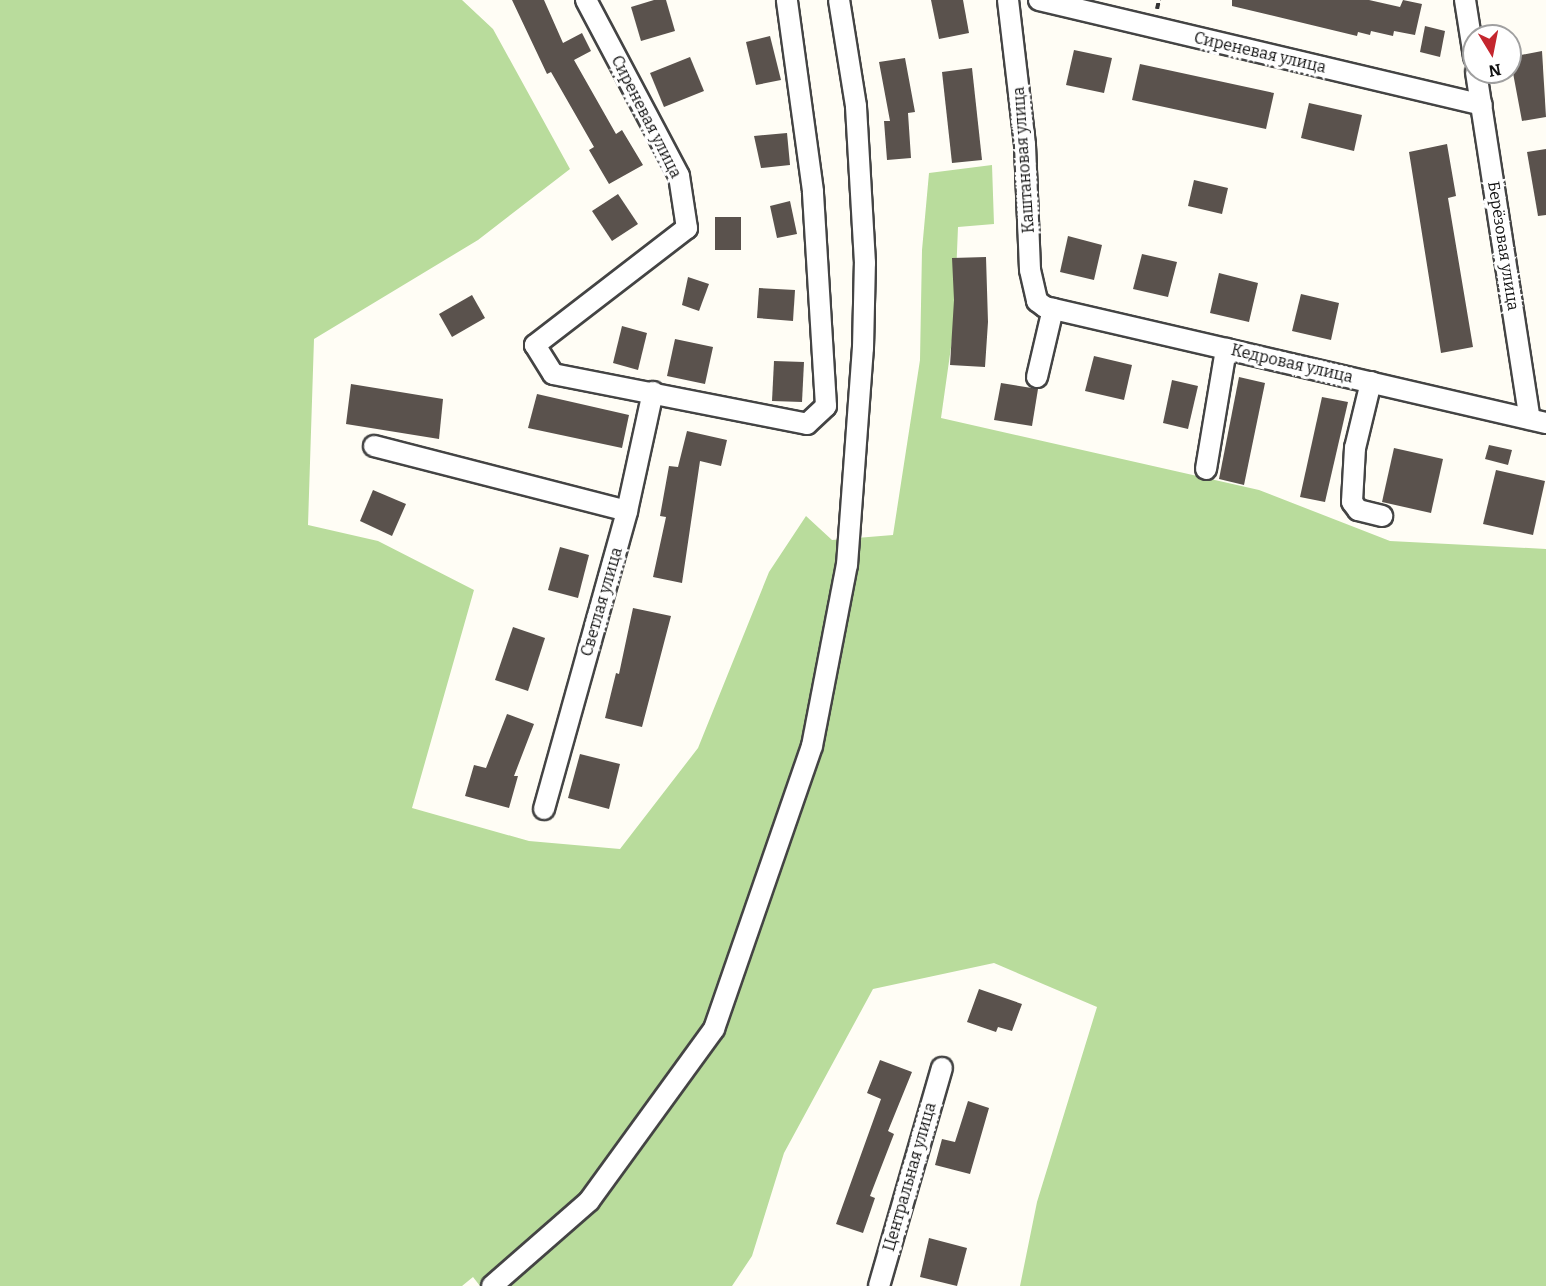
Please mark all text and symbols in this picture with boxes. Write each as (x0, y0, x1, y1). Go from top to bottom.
north arrow (1462, 24, 1522, 84)
street label: Сиреневая улица (1192, 28, 1328, 78)
street label: Сиреневая улица (607, 52, 685, 182)
text: N (1487, 60, 1503, 81)
street label: Каштановая улица (1009, 86, 1039, 234)
street label: Берёзовая улица (1483, 180, 1523, 312)
street label: Кедровая улица (1229, 341, 1355, 387)
street label: Светлая улица (577, 545, 627, 659)
street label: Центральная улица (880, 1100, 940, 1254)

